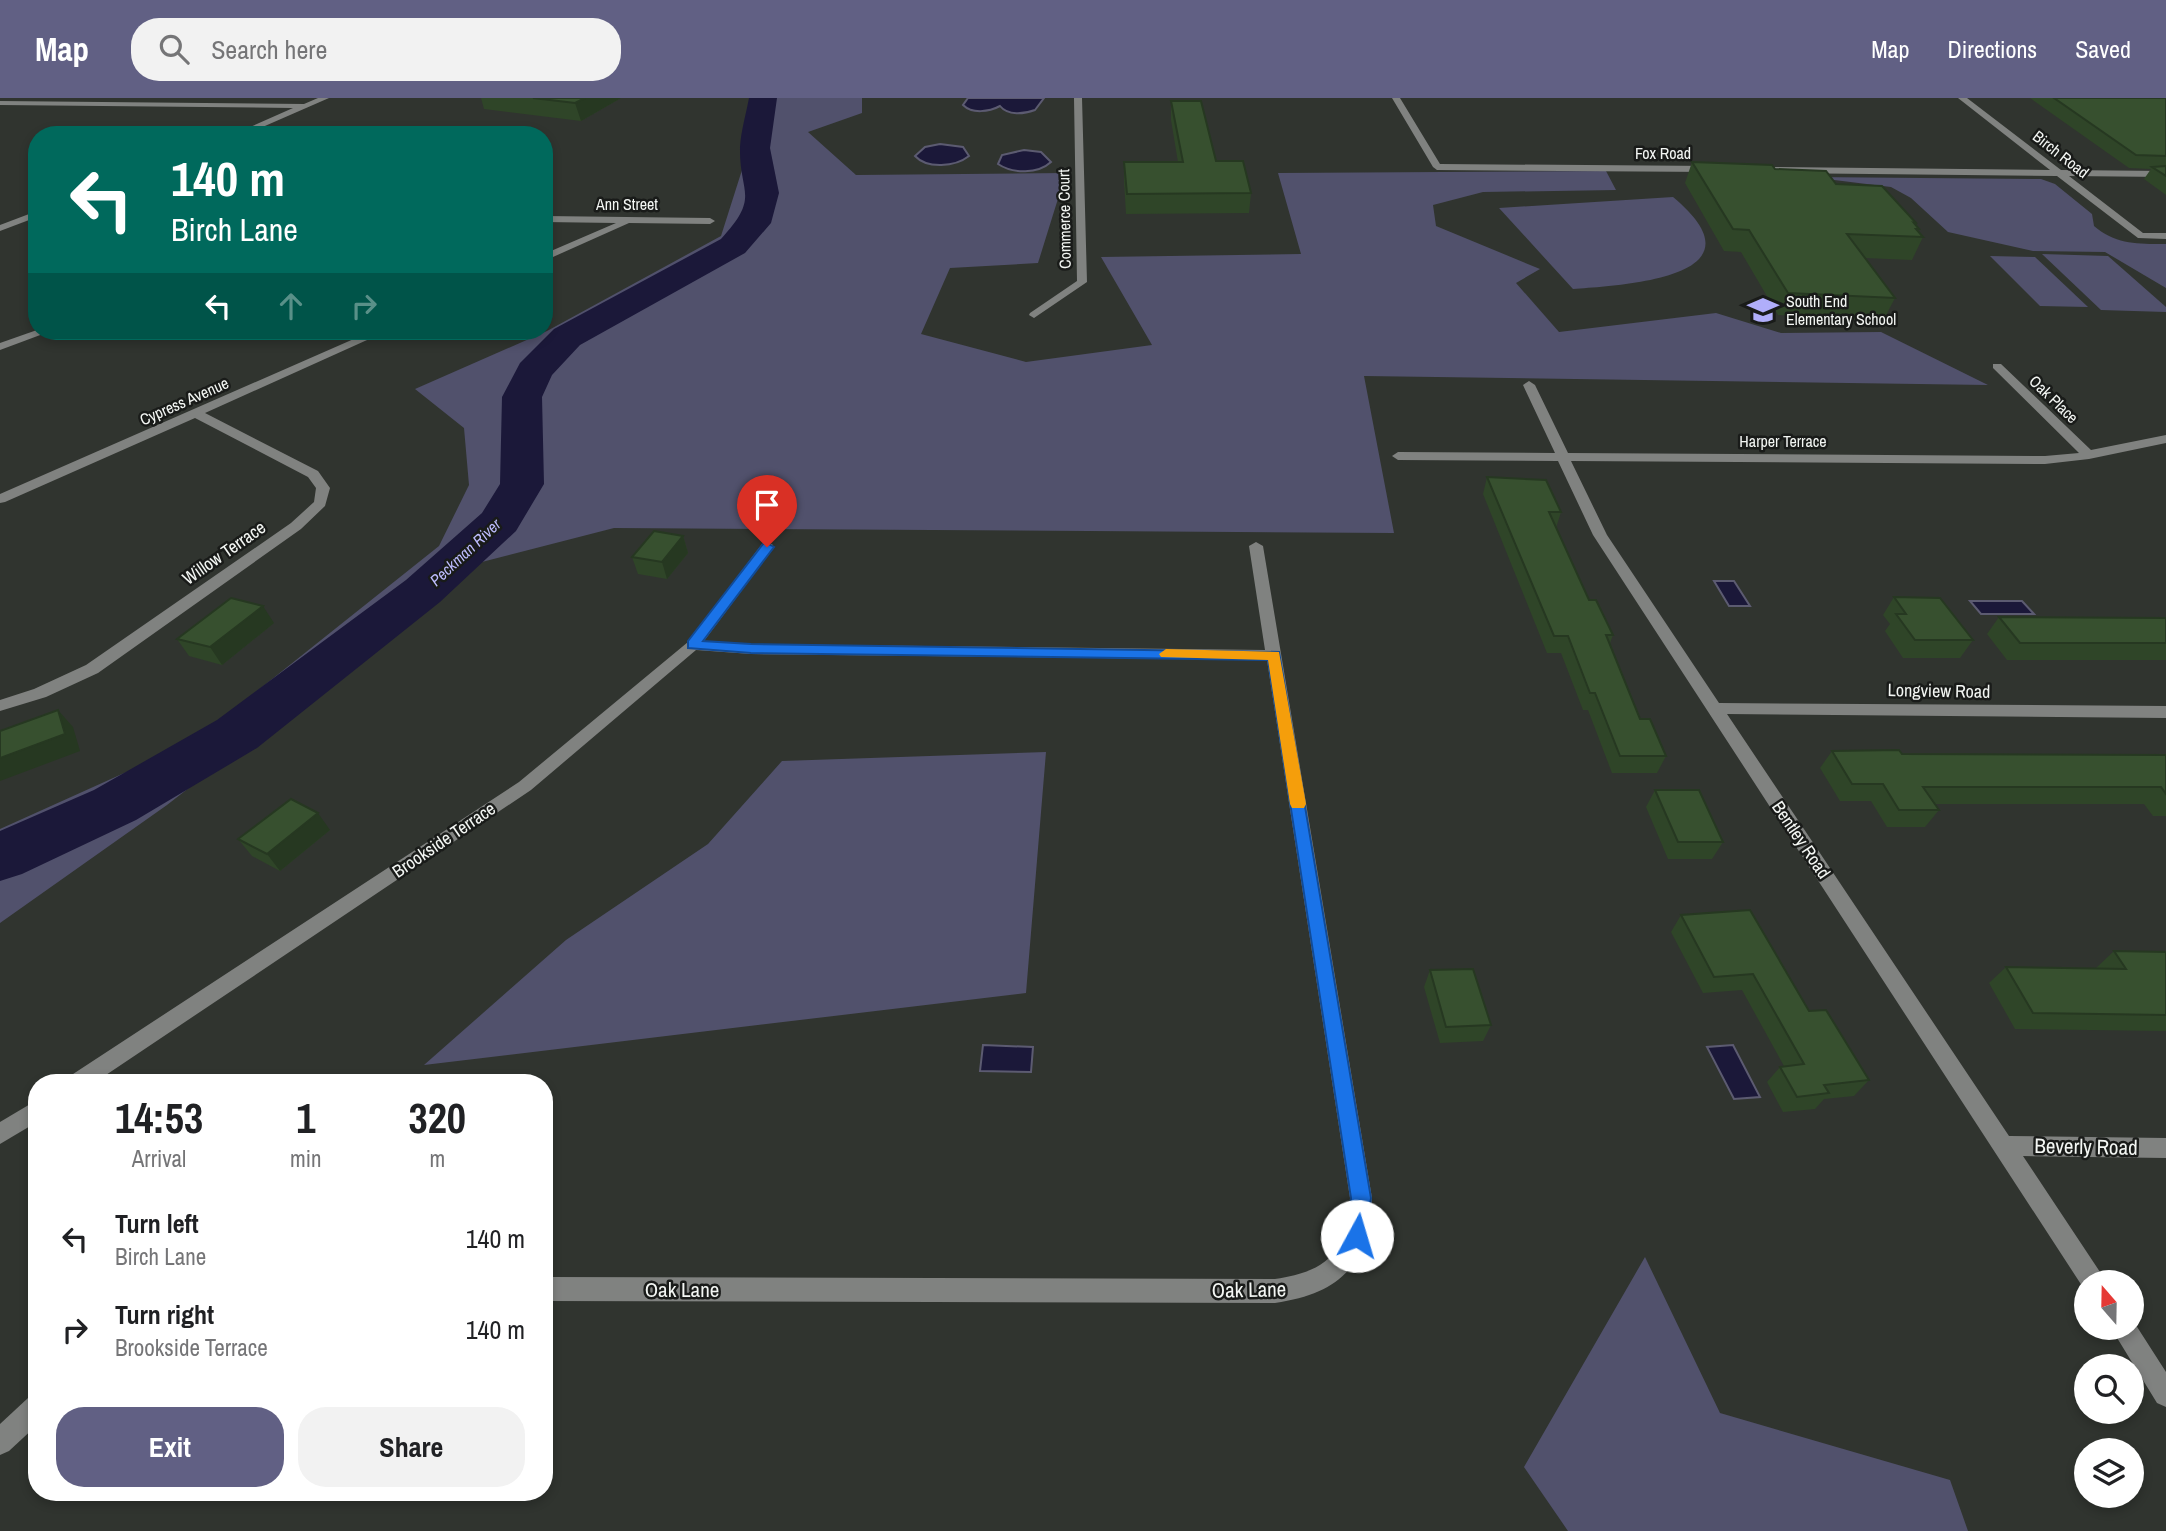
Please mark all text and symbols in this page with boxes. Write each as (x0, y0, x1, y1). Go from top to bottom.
search box (131, 18, 621, 81)
text: Map (35, 27, 89, 71)
icon: search (155, 30, 193, 68)
text: Search here (211, 32, 327, 67)
text: Map (1871, 33, 1909, 65)
text: Directions (1947, 33, 2037, 65)
text: Saved (2075, 33, 2131, 65)
street label: Birch Road (2028, 125, 2094, 183)
street label: Fox Road (1635, 142, 1691, 164)
text: 140 m (171, 145, 285, 211)
icon: left (56, 154, 147, 245)
street label: Commerce Court (1052, 169, 1076, 269)
street label: Ann Street (595, 193, 658, 215)
text: Birch Lane (171, 208, 298, 251)
icon: left (199, 287, 237, 325)
icon: ahead (272, 287, 310, 325)
icon: right (345, 287, 383, 325)
place label: South End Elementary School (1786, 290, 1896, 330)
school or university icon: South End Elementary School (1746, 293, 1780, 327)
street label: Oak Place (2025, 370, 2083, 428)
street label: Cypress Avenue (136, 372, 232, 430)
street label: Harper Terrace (1739, 430, 1827, 452)
pin (737, 475, 797, 547)
icon: arrive (748, 486, 786, 524)
water label: Peckman River (425, 513, 506, 591)
street label: Willow Terrace (177, 515, 270, 591)
street label: Longview Road (1888, 677, 1991, 704)
street label: Brookside Terrace (387, 796, 500, 883)
street label: Bentley Road (1766, 796, 1837, 883)
text: 14:53 (115, 1090, 203, 1146)
text: 1 (296, 1090, 315, 1146)
text: 320 (409, 1090, 466, 1146)
street label: Beverly Road (2034, 1131, 2138, 1162)
text: Arrival (132, 1143, 186, 1174)
text: min (290, 1143, 322, 1174)
text: m (429, 1143, 445, 1174)
position arrow (1320, 1199, 1394, 1273)
text: Turn left (115, 1206, 199, 1241)
icon: left (56, 1220, 94, 1258)
text: 140 m (466, 1221, 525, 1256)
text: Birch Lane (115, 1241, 206, 1272)
north arrow (2074, 1270, 2144, 1340)
map controls (2074, 1270, 2144, 1508)
street label: Oak Lane (1211, 1274, 1287, 1305)
street label: Oak Lane (645, 1275, 719, 1304)
text: Turn right (115, 1297, 214, 1332)
icon: right (56, 1311, 94, 1349)
text: 140 m (466, 1312, 525, 1347)
text: Brookside Terrace (115, 1332, 268, 1363)
button: search (2074, 1354, 2144, 1424)
button: Exit (56, 1407, 284, 1487)
button: Share (298, 1407, 525, 1487)
button: layers (2074, 1438, 2144, 1508)

